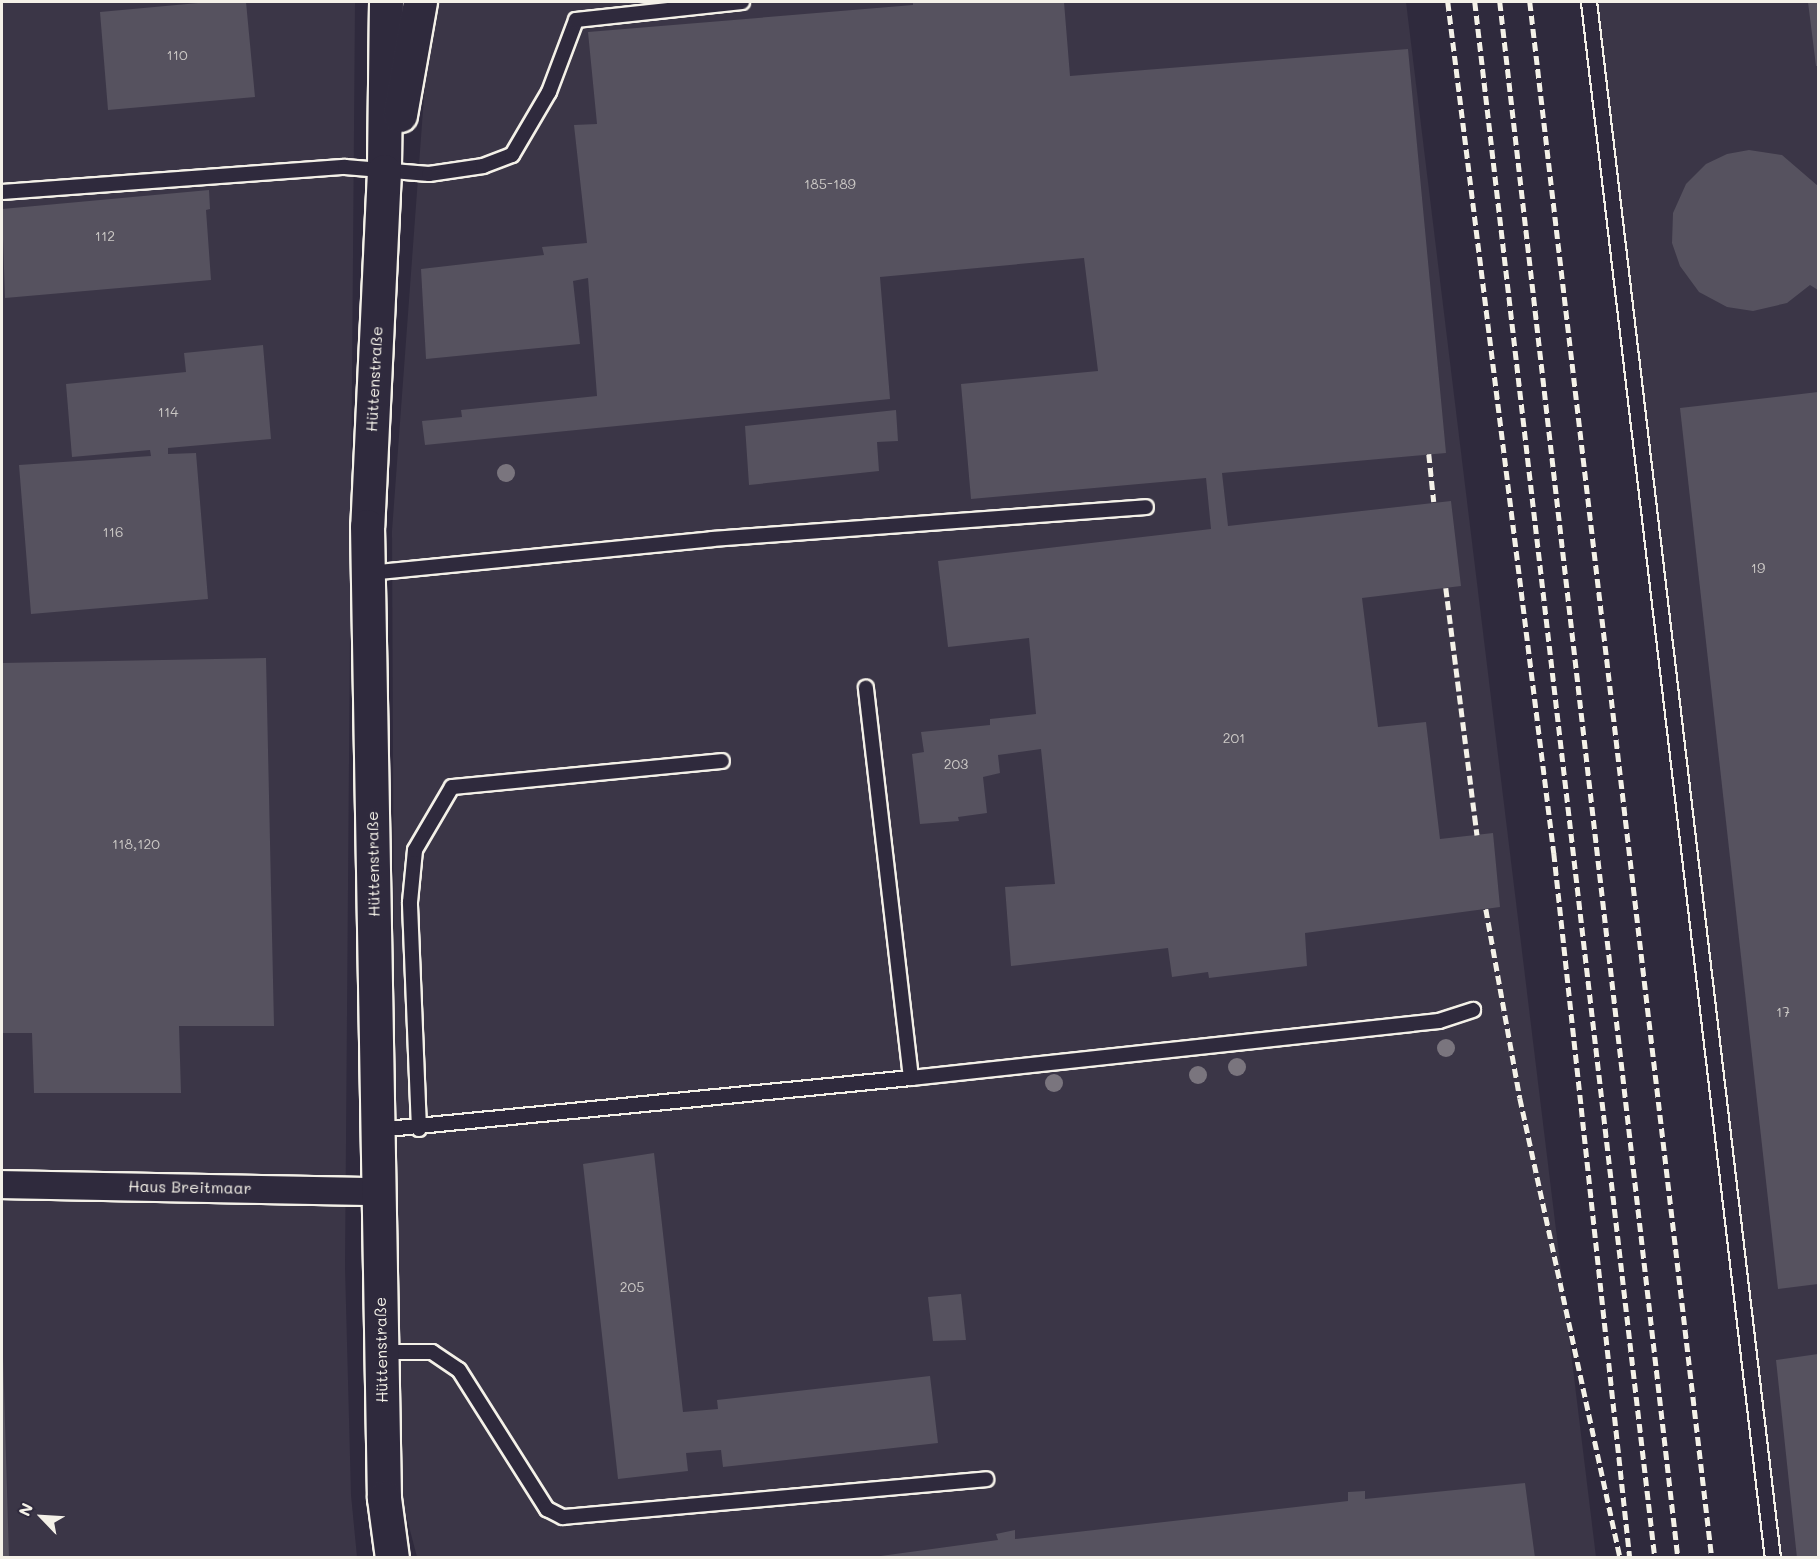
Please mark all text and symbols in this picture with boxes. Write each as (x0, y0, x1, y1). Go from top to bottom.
house number: 110 (166, 47, 188, 63)
house number: 185-189 (804, 176, 856, 192)
house number: 112 (95, 228, 115, 244)
street label: Hüttenstraße (362, 326, 386, 432)
house number: 114 (158, 404, 178, 420)
house number: 116 (103, 524, 123, 540)
house number: 19 (1751, 560, 1765, 576)
house number: 201 (1223, 730, 1245, 746)
house number: 203 (944, 756, 968, 772)
street label: Hüttenstraße (362, 811, 384, 917)
house number: 118,120 (112, 836, 160, 852)
house number: 17 (1776, 1004, 1790, 1020)
street label: Haus Breitmaar (128, 1176, 252, 1198)
house number: 205 (620, 1279, 644, 1295)
street label: Hüttenstraße (370, 1297, 392, 1403)
north arrow (12, 1487, 72, 1547)
text: N (13, 1499, 37, 1519)

